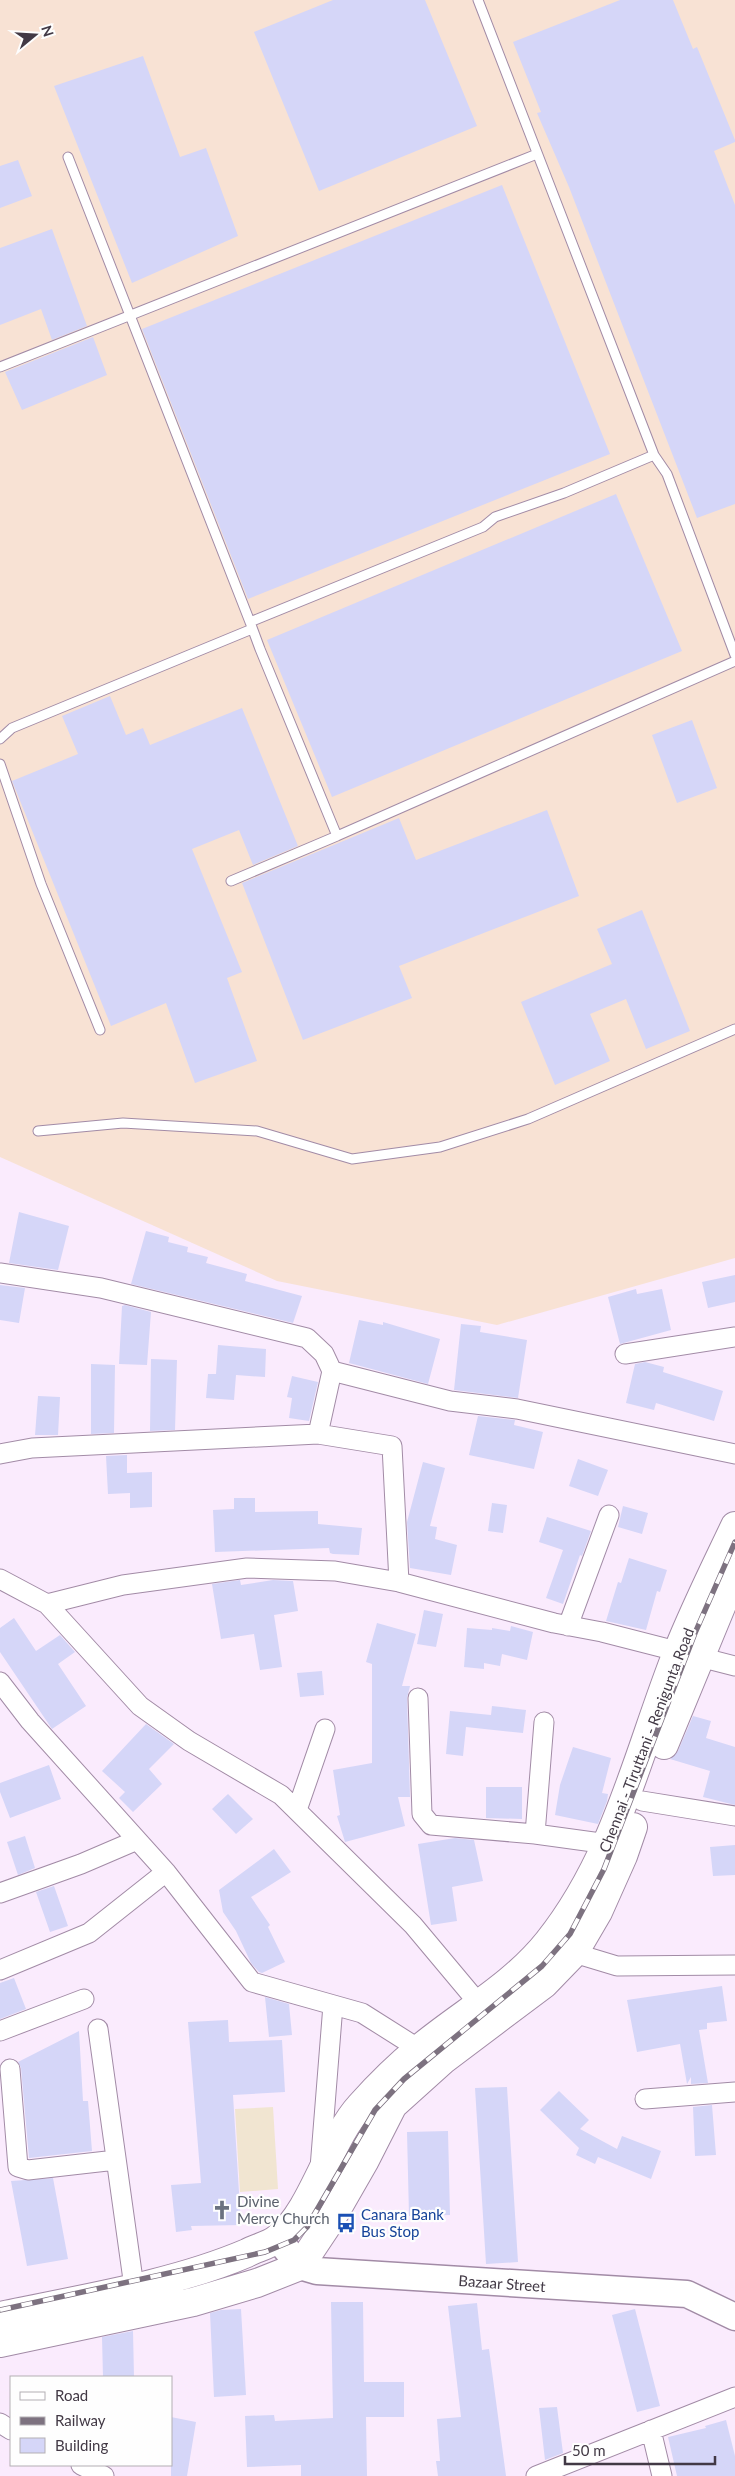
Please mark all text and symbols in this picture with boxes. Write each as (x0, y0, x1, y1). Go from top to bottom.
north arrow (10, 10, 60, 60)
text: N (38, 23, 58, 39)
street label: Chennai - Tiruttani - Renigunta Road (595, 1625, 697, 1855)
place label: Divine Mercy Church (237, 2192, 330, 2227)
church icon: Divine Mercy Church (211, 2199, 233, 2221)
place label: Canara Bank Bus Stop (361, 2205, 444, 2240)
bus stop icon: Canara Bank Bus Stop (335, 2212, 357, 2234)
street label: Bazaar Street (458, 2271, 547, 2295)
legend (10, 2376, 172, 2466)
text: Road (55, 2386, 88, 2404)
text: Railway (55, 2411, 106, 2429)
scale bar (565, 2434, 715, 2466)
text: Building (55, 2436, 108, 2454)
text: 50 m (572, 2441, 606, 2459)

